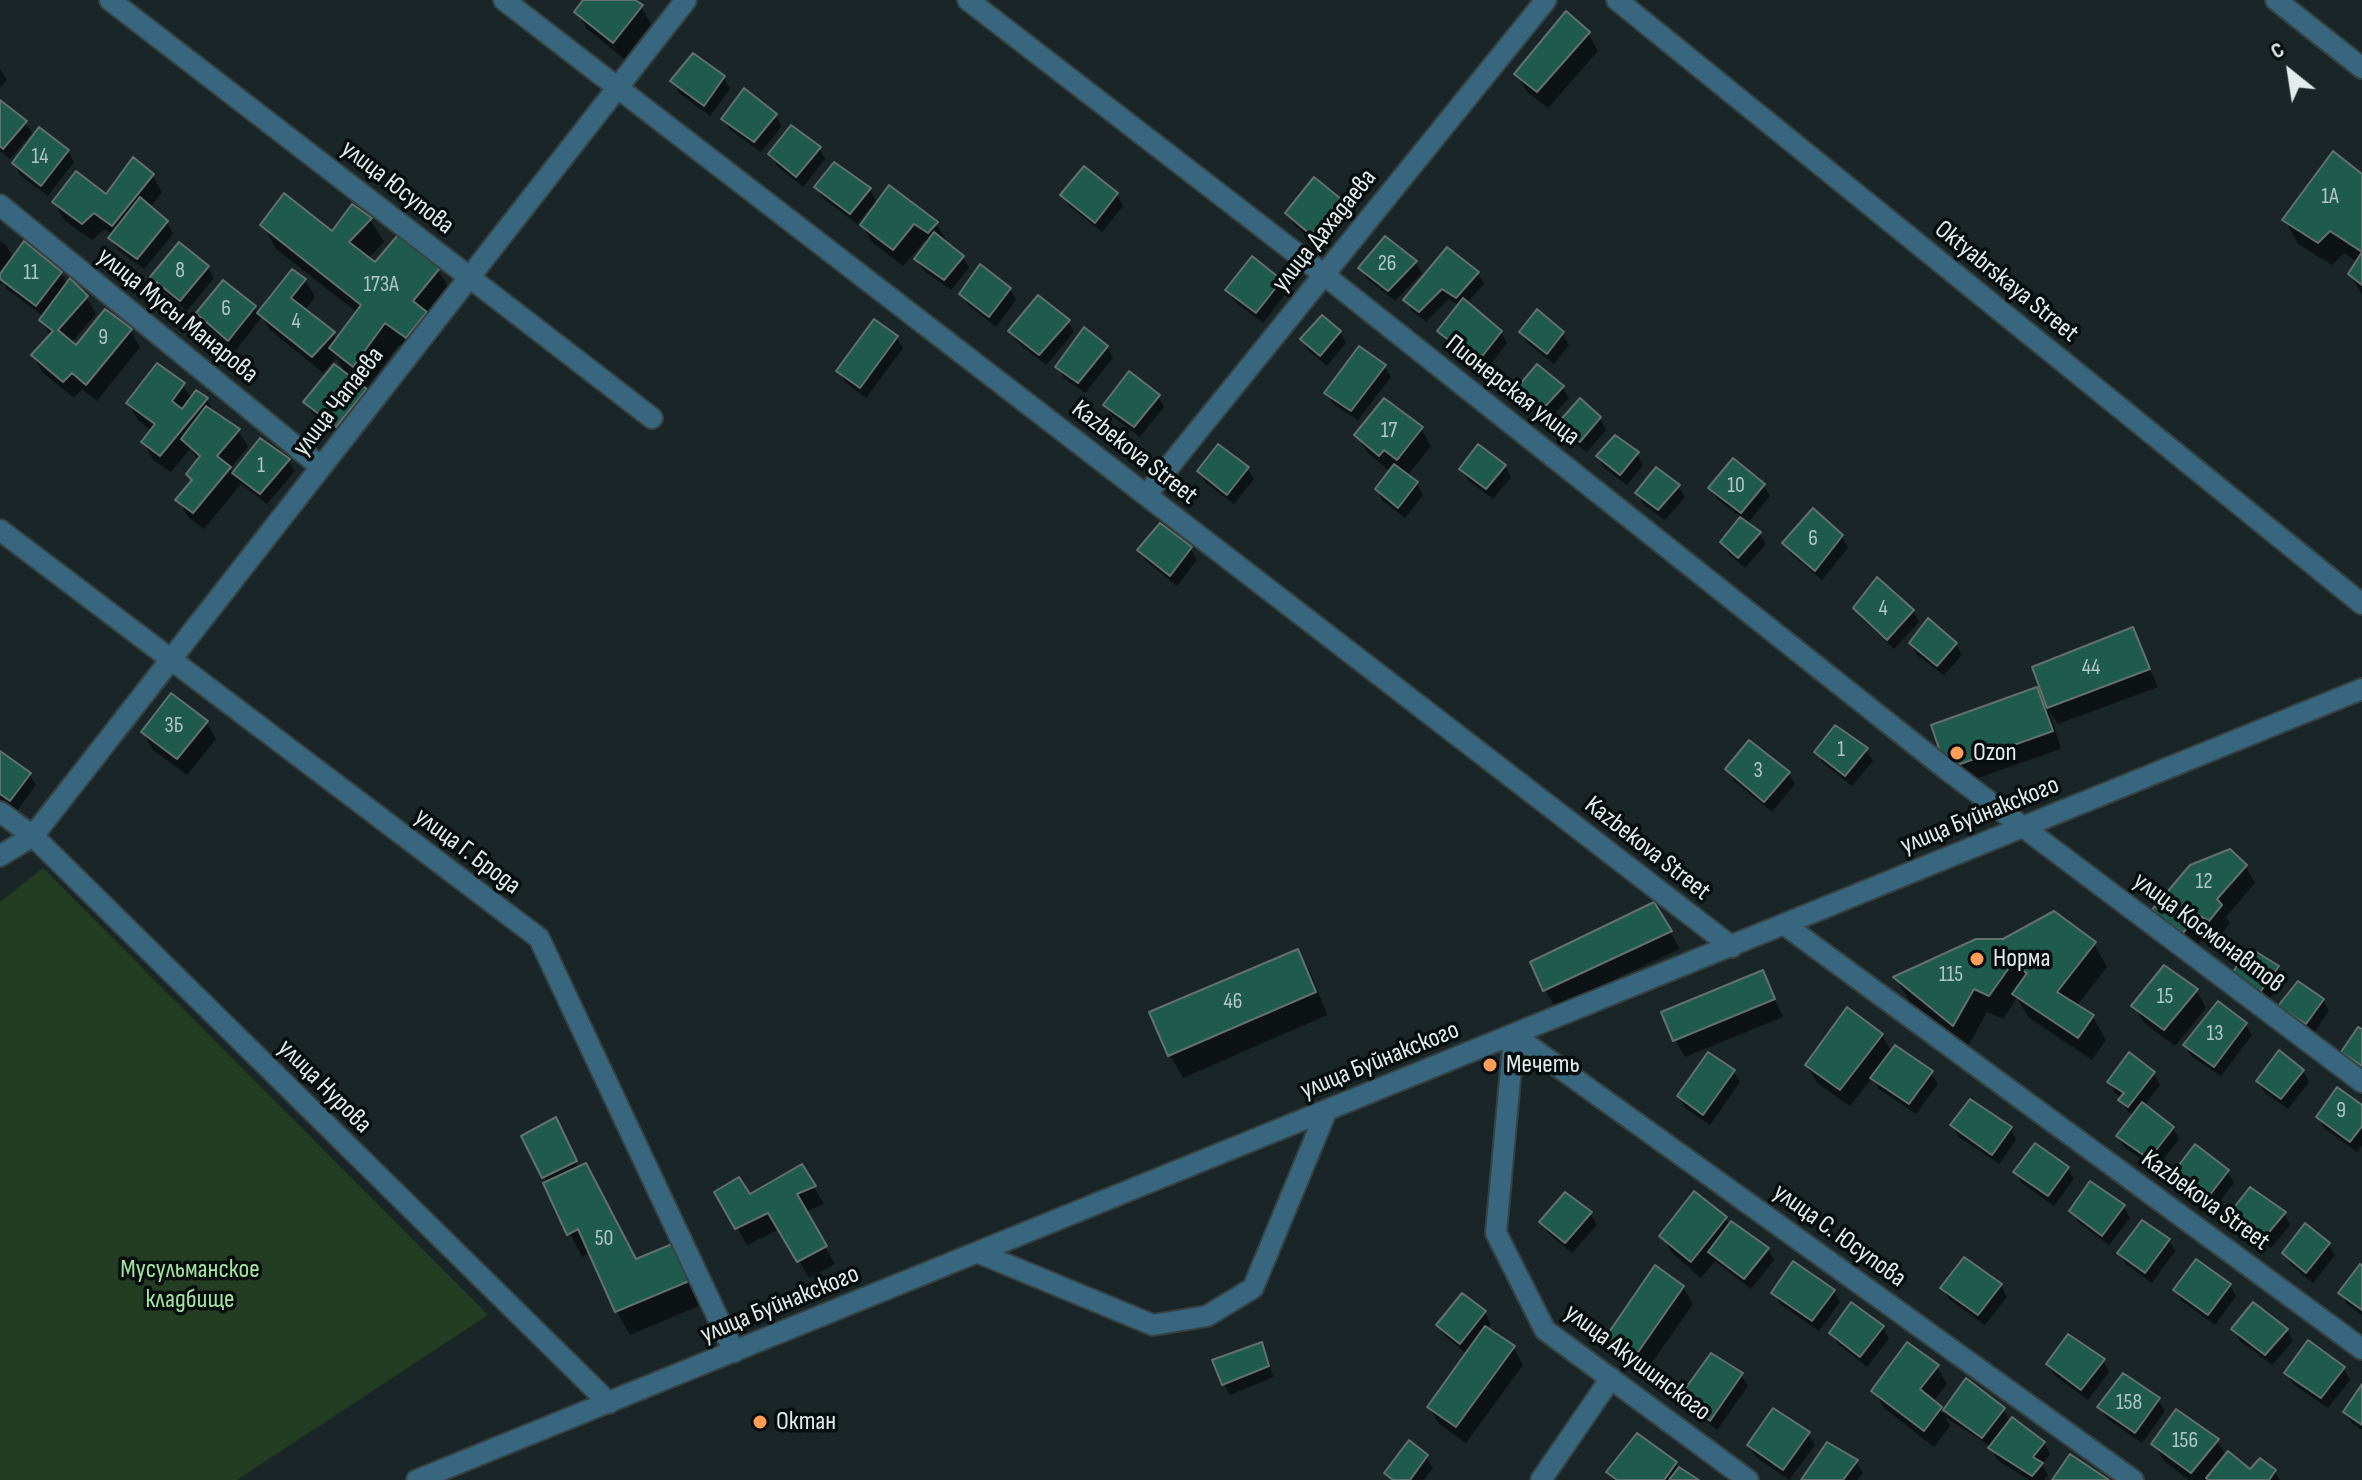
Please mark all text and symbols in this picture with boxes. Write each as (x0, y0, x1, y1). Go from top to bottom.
north arrow (2250, 32, 2330, 112)
text: С (2266, 36, 2289, 65)
street label: улица Юсупова (334, 134, 460, 242)
house number: 14 (32, 144, 48, 170)
street label: улица Дахадаева (1266, 163, 1384, 299)
house number: 1А (2321, 184, 2339, 210)
street label: Oktyabrskaya Street (1928, 214, 2084, 350)
street label: улица Мусы Манарова (90, 242, 264, 390)
house number: 26 (1378, 251, 1396, 277)
house number: 8 (175, 258, 185, 284)
house number: 11 (23, 260, 39, 286)
house number: 173А (363, 272, 399, 298)
house number: 6 (221, 296, 231, 322)
house number: 4 (291, 309, 301, 335)
house number: 9 (98, 325, 108, 351)
street label: Пионерская улица (1439, 329, 1585, 453)
street label: улица Чапаева (287, 341, 391, 463)
street label: Kazbekova Street (1065, 394, 1203, 512)
house number: 17 (1381, 418, 1397, 444)
house number: 1 (257, 453, 265, 479)
house number: 10 (1727, 473, 1745, 499)
house number: 6 (1808, 526, 1818, 552)
house number: 4 (1878, 596, 1888, 622)
house number: 44 (2082, 655, 2100, 681)
house number: 3Б (165, 713, 183, 739)
house number: 1 (1837, 737, 1845, 763)
place label: Ozon (1973, 737, 2017, 769)
marker: Ozon (1948, 744, 1966, 762)
house number: 3 (1753, 758, 1763, 784)
street label: улица Буйнакского (1896, 770, 2064, 862)
street label: Kazbekova Street (1578, 790, 1716, 908)
street label: улица Г. Брода (408, 802, 526, 902)
street label: улица Космонавтов (2126, 866, 2290, 1000)
house number: 12 (2195, 869, 2213, 895)
place label: Норма (1993, 943, 2050, 975)
marker: Норма (1968, 950, 1986, 968)
house number: 115 (1939, 962, 1963, 988)
house number: 15 (2157, 984, 2173, 1010)
house number: 46 (1224, 989, 1242, 1015)
street label: улица Буйнакского (1296, 1015, 1464, 1107)
house number: 13 (2207, 1021, 2223, 1047)
street label: улица Нурова (270, 1033, 378, 1141)
place label: Мечеть (1506, 1049, 1580, 1081)
marker: Мечеть (1481, 1056, 1499, 1074)
house number: 9 (2336, 1098, 2346, 1124)
street label: Kazbekova Street (2135, 1144, 2275, 1258)
street label: улица С. Юсупова (1766, 1177, 1912, 1295)
house number: 50 (595, 1226, 613, 1252)
park label: Мусульманское кладбище (120, 1254, 260, 1316)
street label: улица Буйнакского (696, 1259, 864, 1351)
street label: улица Акушинского (1558, 1298, 1716, 1428)
house number: 158 (2116, 1390, 2142, 1416)
place label: Октан (776, 1406, 836, 1438)
marker: Октан (751, 1413, 769, 1431)
house number: 156 (2172, 1428, 2198, 1454)

